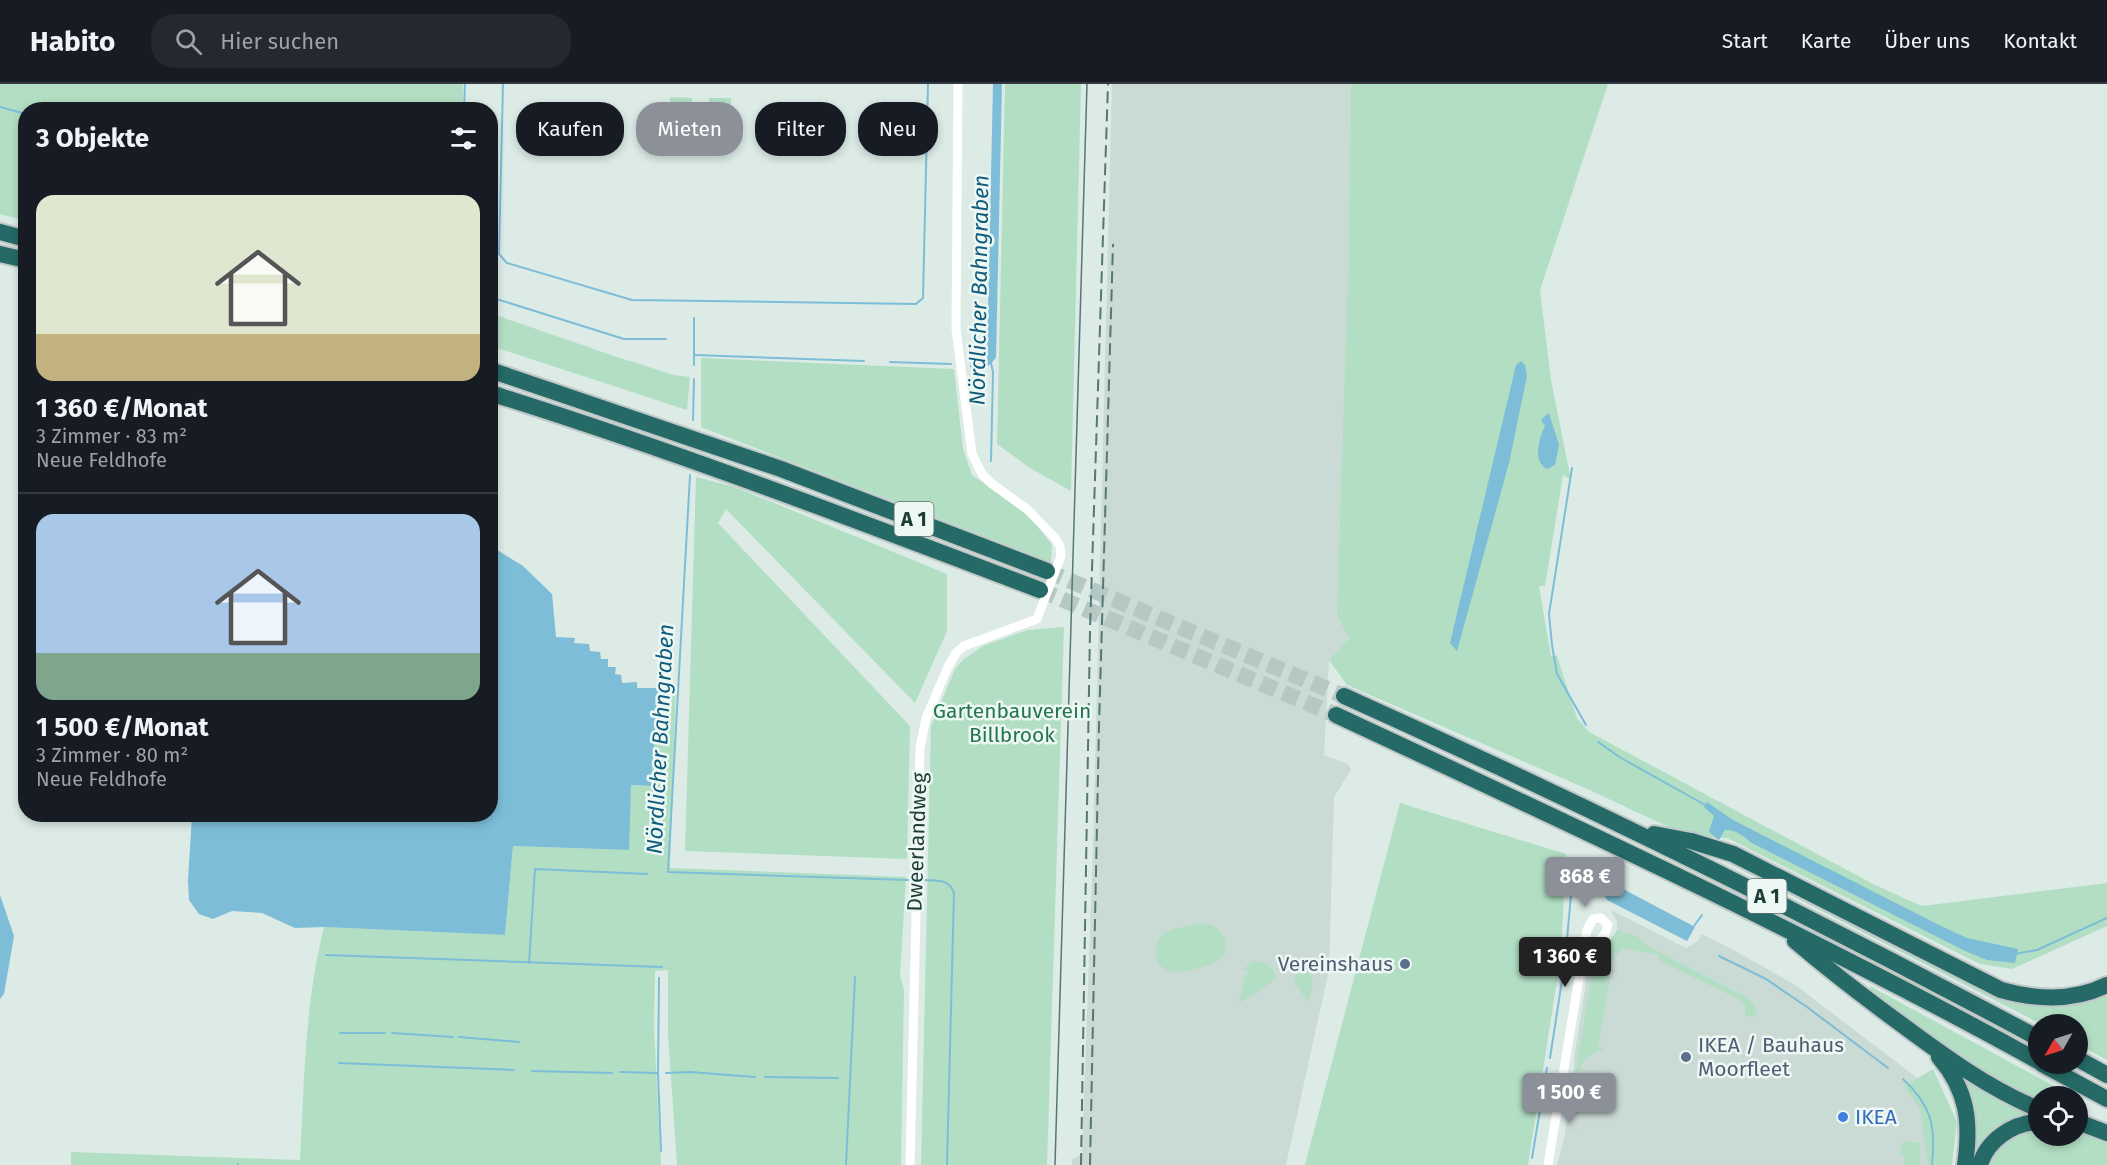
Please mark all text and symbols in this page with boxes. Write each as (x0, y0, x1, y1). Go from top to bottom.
search box (151, 14, 571, 68)
text: Habito (30, 25, 115, 58)
icon: search (172, 25, 205, 58)
text: Hier suchen (220, 28, 339, 55)
text: Start (1722, 28, 1768, 54)
text: Karte (1801, 28, 1851, 54)
text: Über uns (1884, 28, 1970, 54)
text: Kontakt (2003, 28, 2077, 54)
chip: Kaufen (516, 102, 624, 156)
chip: Mieten (636, 102, 743, 156)
chip: Filter (755, 102, 846, 156)
chip: Neu (858, 102, 938, 156)
icon: filters (447, 122, 480, 155)
text: 3 Objekte (36, 123, 149, 154)
water label: Nördlicher Bahngraben (963, 175, 995, 405)
icon: home (204, 234, 312, 342)
text: 1 360 €/Monat (36, 393, 208, 424)
text: 3 Zimmer · 83 m² (36, 424, 187, 448)
text: Neue Feldhofe (36, 448, 167, 472)
road number: A 1 (894, 502, 934, 536)
icon: home (204, 553, 312, 661)
water label: Nördlicher Bahngraben (640, 623, 680, 855)
park label: Gartenbauverein Billbrook (933, 698, 1091, 748)
text: 1 500 €/Monat (36, 712, 209, 743)
text: 3 Zimmer · 80 m² (36, 743, 188, 767)
text: Neue Feldhofe (36, 767, 167, 791)
street label: Dweerlandweg (902, 772, 932, 912)
pin: 868 € (1543, 857, 1627, 908)
text: 868 € (1559, 864, 1611, 888)
road number: A 1 (1748, 879, 1786, 913)
pin: 1 360 € (1510, 937, 1620, 988)
text: 1 360 € (1533, 944, 1597, 968)
place label: Vereinshaus (1278, 951, 1393, 977)
marker: Vereinshaus (1398, 957, 1412, 971)
north arrow (2028, 1014, 2088, 1074)
map controls (2028, 1014, 2088, 1146)
place label: IKEA / Bauhaus Moorfleet (1698, 1032, 1844, 1082)
marker: IKEA / Bauhaus Moorfleet (1679, 1050, 1693, 1064)
pin: 1 500 € (1514, 1073, 1624, 1124)
text: 1 500 € (1537, 1080, 1601, 1104)
button: locate (2028, 1086, 2088, 1146)
place label: IKEA (1855, 1104, 1897, 1130)
marker: IKEA (1836, 1110, 1850, 1124)

